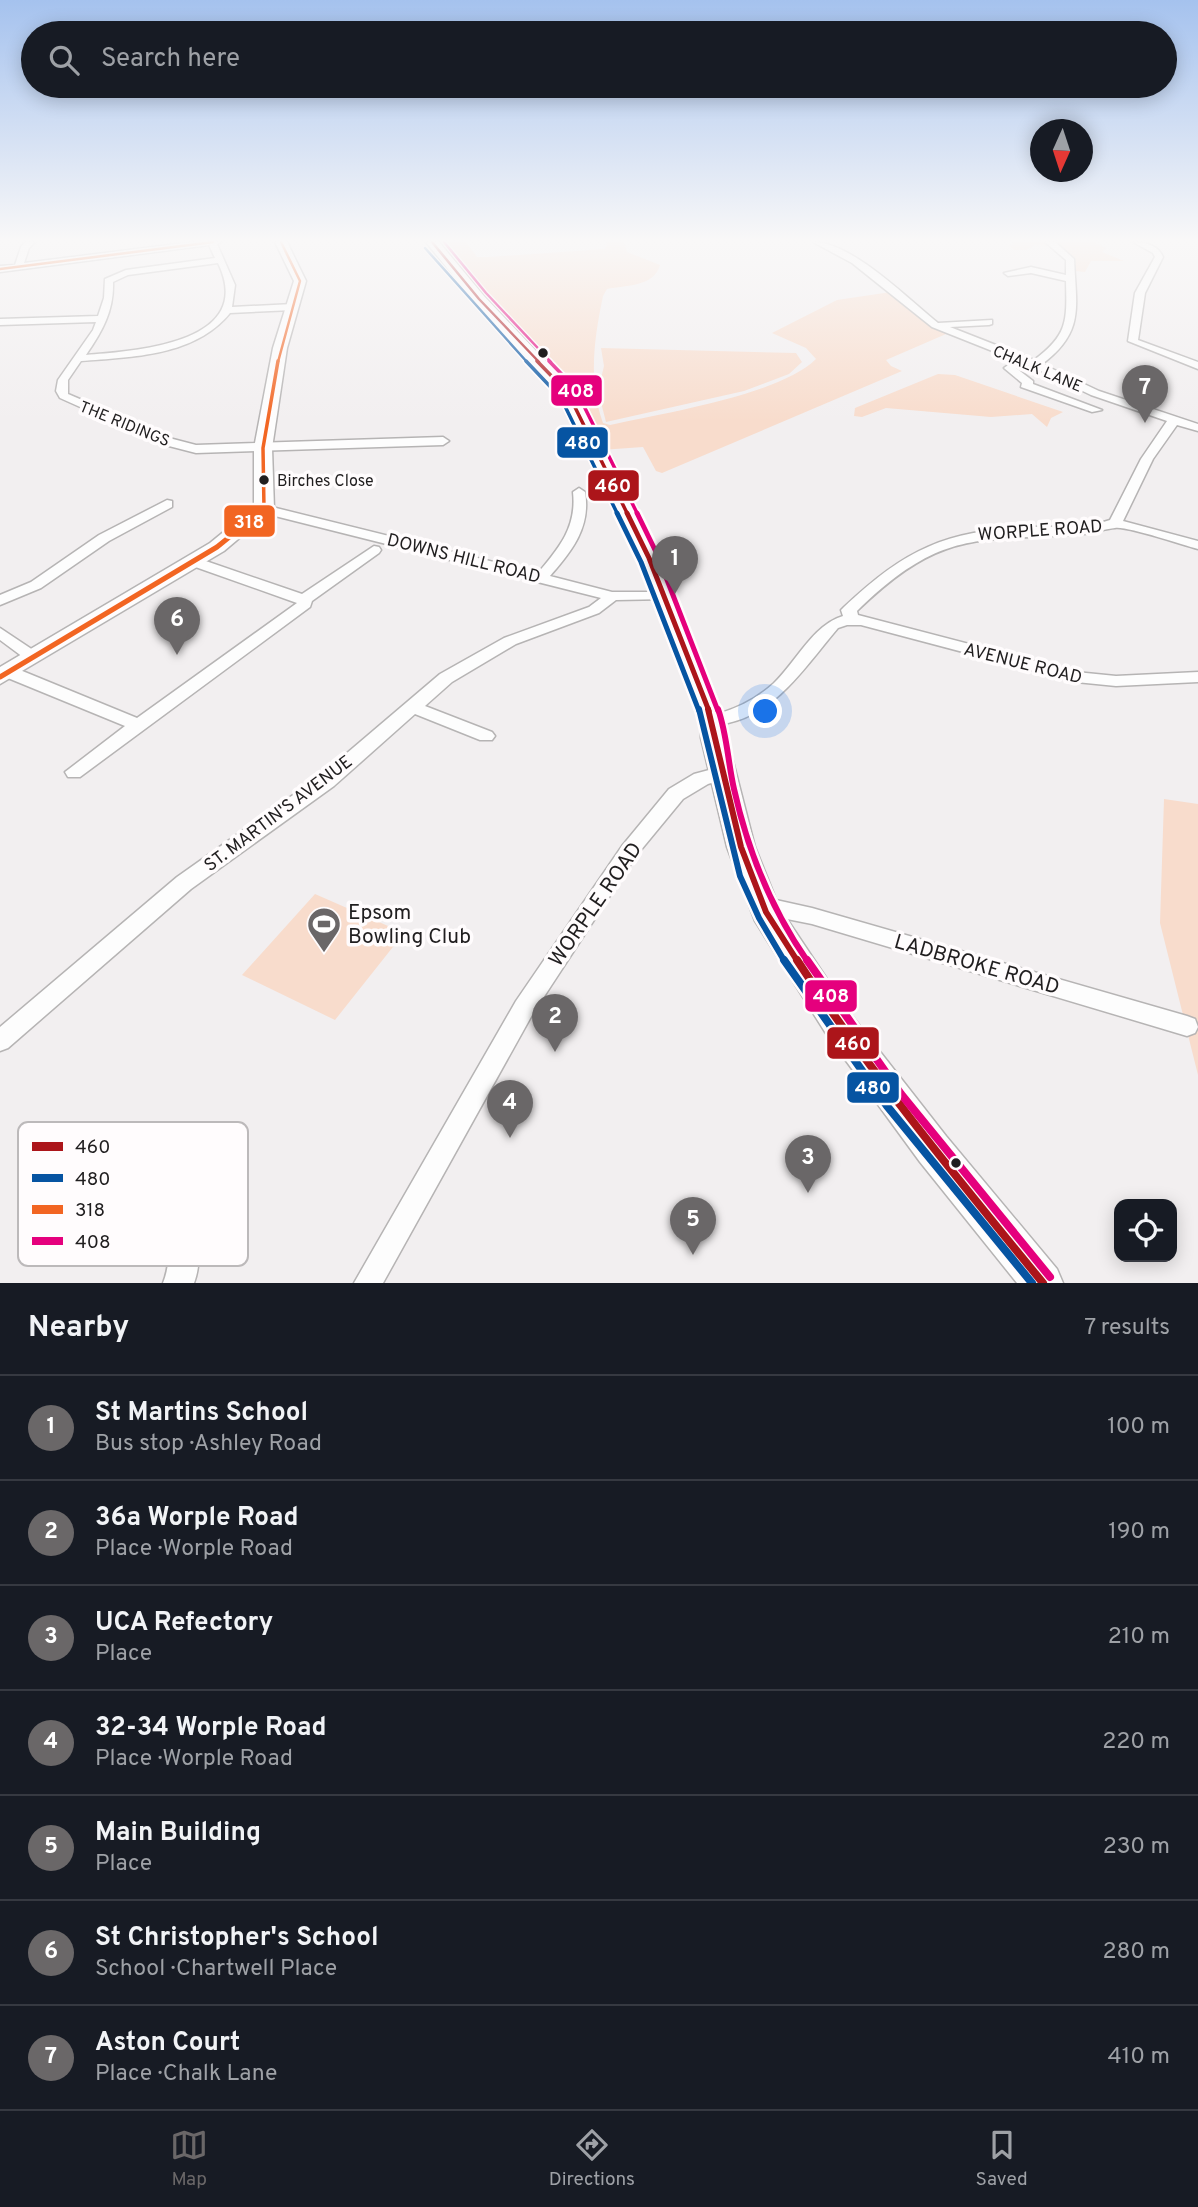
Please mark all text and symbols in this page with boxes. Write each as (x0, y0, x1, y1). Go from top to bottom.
search box (21, 21, 1177, 98)
icon: search (45, 41, 83, 79)
text: Search here (101, 43, 240, 76)
north arrow (1030, 119, 1093, 182)
street label: CHALK LANE (989, 342, 1085, 398)
unlabelled marker (536, 346, 550, 360)
pin: 7 (1122, 365, 1168, 423)
line badge: 408 (550, 374, 603, 407)
text: 408 (558, 380, 594, 404)
street label: THE RIDINGS (76, 398, 172, 452)
line badge: 480 (556, 426, 609, 459)
text: 480 (565, 432, 601, 456)
line badge: 460 (587, 469, 640, 502)
place label: Birches Close (277, 472, 374, 492)
marker: Birches Close (257, 473, 271, 487)
text: 460 (595, 475, 631, 499)
line badge: 318 (223, 504, 276, 538)
text: 318 (234, 511, 264, 535)
street label: WORPLE ROAD (977, 516, 1103, 547)
street label: DOWNS HILL ROAD (384, 529, 543, 590)
pin: 1 (652, 536, 698, 594)
pin: 6 (154, 597, 200, 655)
street label: AVENUE ROAD (961, 639, 1084, 690)
your location (748, 694, 782, 728)
street label: ST. MARTIN'S AVENUE (200, 751, 358, 878)
street label: WORPLE ROAD (543, 837, 649, 972)
place label: Epsom Bowling Club (348, 900, 471, 951)
sports icon: Epsom Bowling Club (305, 905, 343, 954)
street label: LADBROKE ROAD (891, 929, 1062, 1002)
line badge: 408 (804, 979, 858, 1013)
text: 408 (813, 985, 849, 1009)
pin: 2 (532, 994, 578, 1052)
line badge: 460 (826, 1026, 880, 1060)
text: 460 (835, 1033, 871, 1057)
line badge: 480 (846, 1071, 900, 1104)
text: 480 (855, 1077, 891, 1101)
pin: 4 (487, 1080, 533, 1138)
legend (18, 1122, 248, 1266)
pin: 3 (785, 1135, 831, 1193)
text: 460 (75, 1136, 110, 1160)
unlabelled marker (949, 1156, 963, 1170)
text: 480 (75, 1168, 110, 1192)
pin: 5 (670, 1197, 716, 1255)
text: 318 (75, 1199, 105, 1223)
map controls (1114, 1199, 1177, 1262)
button: locate (1114, 1199, 1177, 1262)
text: 408 (75, 1231, 111, 1255)
text: Nearby (28, 1310, 129, 1347)
text: 7 results (1084, 1314, 1170, 1343)
text: St Martins School (95, 1397, 308, 1430)
text: 1 (46, 1413, 56, 1442)
text: 100 m (1107, 1413, 1170, 1442)
text: Bus stop · Ashley Road (95, 1430, 322, 1459)
text: 36a Worple Road (95, 1502, 299, 1535)
text: 2 (44, 1518, 58, 1547)
text: 190 m (1108, 1518, 1170, 1547)
text: Place · Worple Road (95, 1535, 293, 1564)
text: UCA Refectory (95, 1607, 273, 1640)
text: 3 (44, 1623, 58, 1652)
text: 210 m (1108, 1623, 1170, 1652)
text: Place (95, 1640, 152, 1669)
text: 32-34 Worple Road (95, 1712, 327, 1745)
text: 4 (44, 1728, 58, 1757)
text: 220 m (1102, 1728, 1170, 1757)
text: Place · Worple Road (95, 1745, 293, 1774)
text: Main Building (95, 1817, 261, 1850)
text: 5 (44, 1833, 58, 1862)
text: 230 m (1103, 1833, 1170, 1862)
text: Place (95, 1850, 152, 1879)
text: St Christopher's School (95, 1922, 378, 1955)
text: 6 (44, 1938, 58, 1967)
text: 280 m (1102, 1938, 1170, 1967)
text: School · Chartwell Place (95, 1955, 337, 1984)
text: Aston Court (95, 2027, 240, 2060)
text: 7 (45, 2043, 57, 2072)
text: 410 m (1107, 2043, 1170, 2072)
text: Place · Chalk Lane (95, 2060, 277, 2089)
tab: Map (170, 2126, 208, 2192)
tab: Directions (549, 2126, 635, 2192)
tab: Saved (976, 2126, 1028, 2192)

